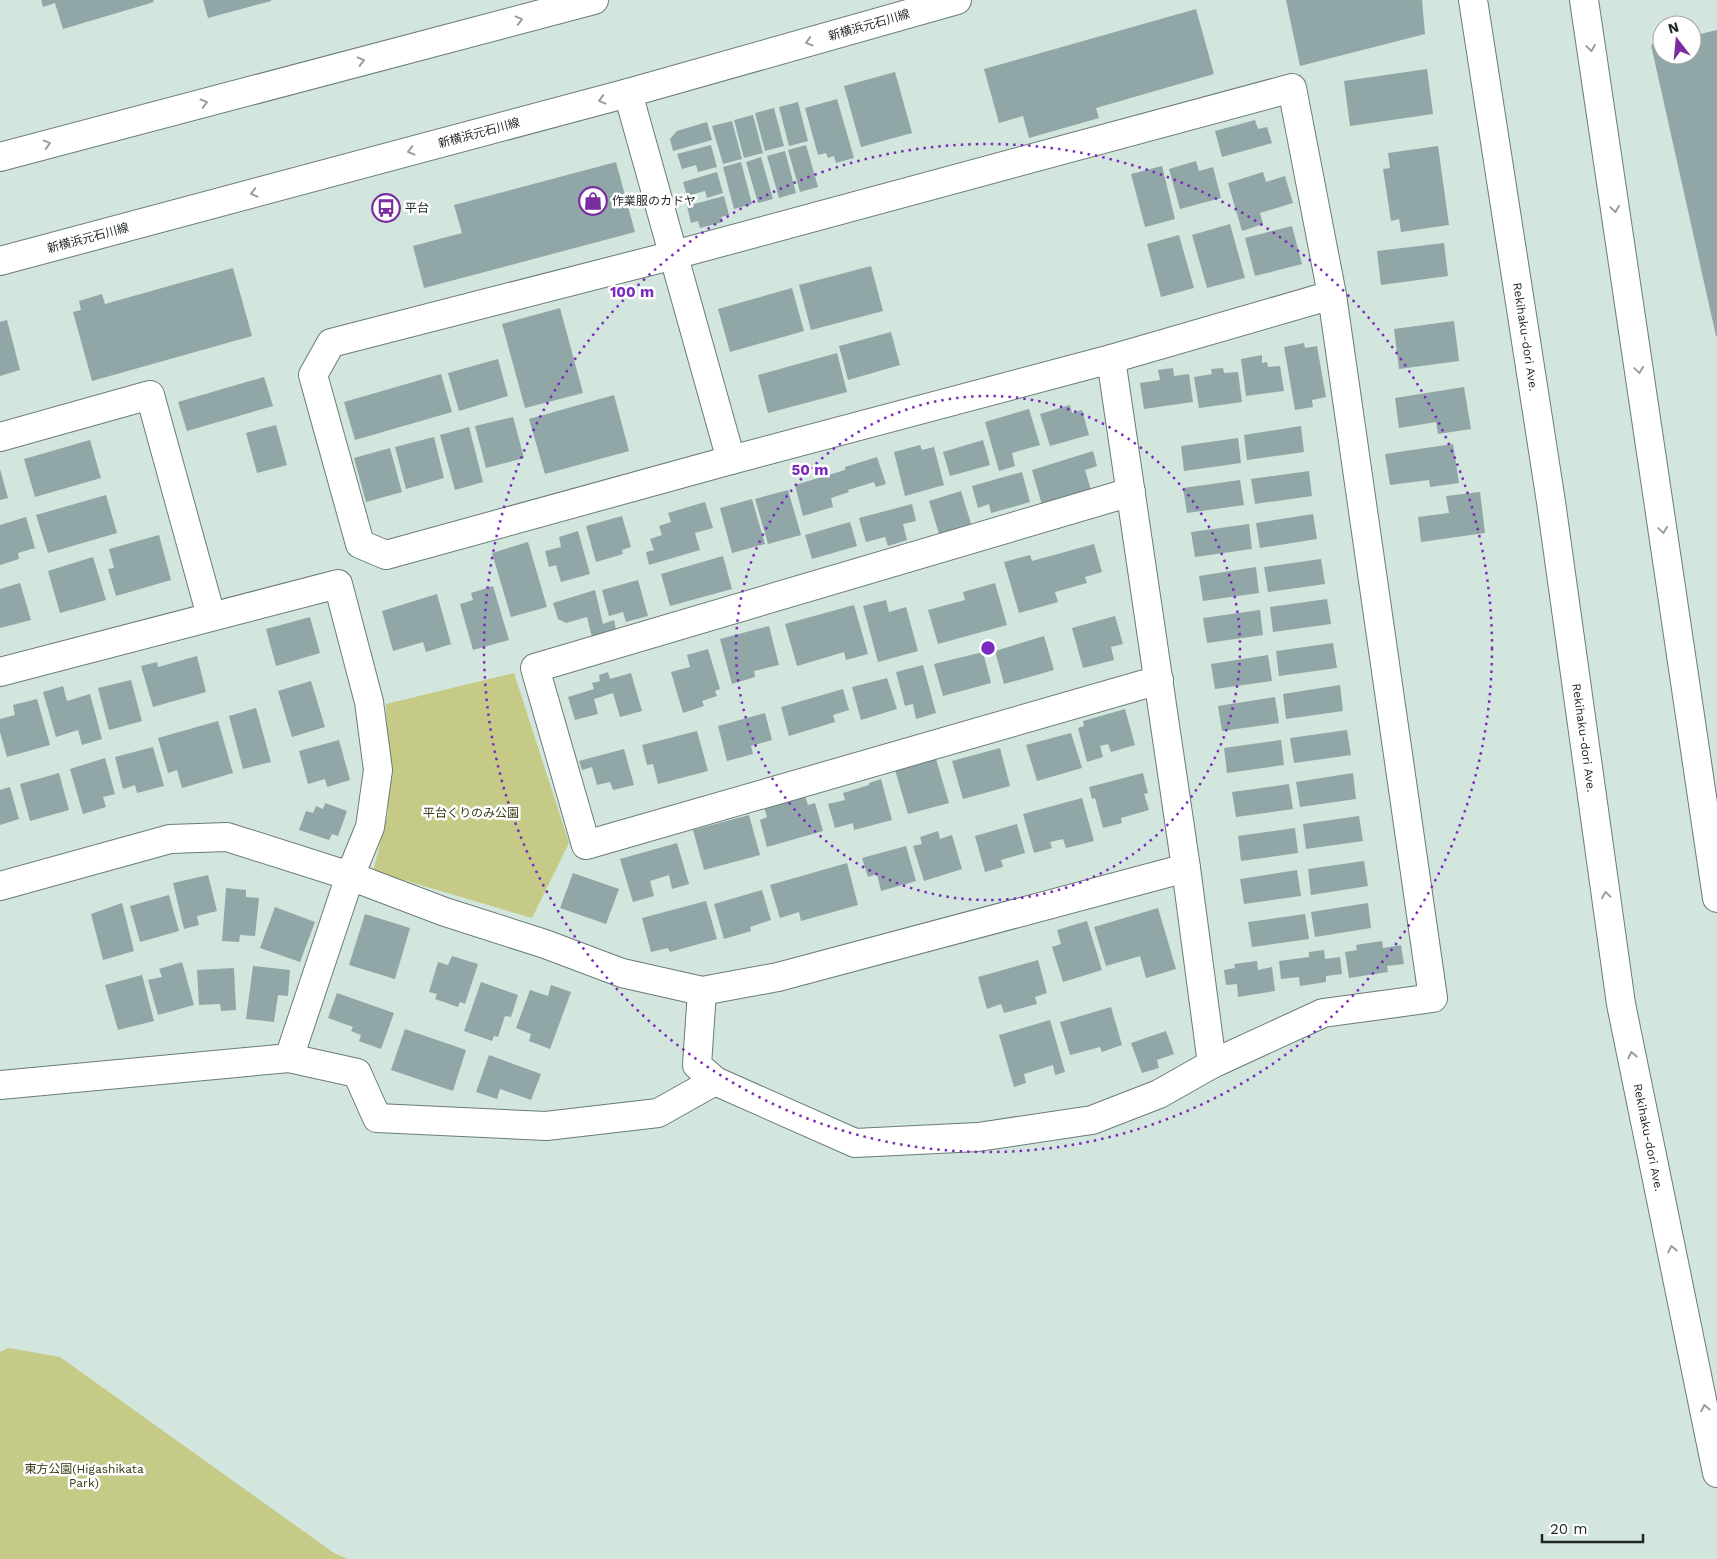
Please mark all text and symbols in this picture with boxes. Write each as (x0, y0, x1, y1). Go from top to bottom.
street label: 新横浜元石川線 (827, 7, 911, 43)
one-way arrow (514, 15, 523, 26)
north arrow (1652, 15, 1702, 65)
text: N (1666, 18, 1681, 37)
one-way arrow (805, 36, 813, 46)
one-way arrow (1585, 45, 1596, 53)
one-way arrow (357, 57, 365, 67)
one-way arrow (597, 94, 606, 105)
one-way arrow (200, 98, 209, 109)
street label: 新横浜元石川線 (437, 115, 521, 151)
one-way arrow (43, 140, 51, 150)
one-way arrow (407, 145, 416, 156)
shop icon: 作業服のカドヤ (578, 186, 608, 216)
one-way arrow (251, 188, 259, 198)
bus stop icon: 平台 (371, 193, 401, 223)
place label: 作業服のカドヤ (612, 194, 696, 208)
place label: 平台 (405, 201, 429, 215)
one-way arrow (1609, 205, 1620, 213)
street label: 新横浜元石川線 (46, 220, 130, 256)
street label: Rekihaku-dori Ave. (1510, 282, 1541, 392)
text: 100 m (610, 283, 654, 301)
one-way arrow (1633, 366, 1644, 374)
text: 50 m (792, 461, 828, 479)
one-way arrow (1657, 527, 1668, 535)
centre of rings (979, 639, 997, 657)
street label: Rekihaku-dori Ave. (1569, 682, 1598, 793)
park label: 平台くりのみ公園 (423, 806, 519, 820)
one-way arrow (1601, 891, 1612, 899)
one-way arrow (1627, 1051, 1637, 1060)
street label: Rekihaku-dori Ave. (1630, 1082, 1666, 1192)
one-way arrow (1667, 1244, 1678, 1253)
one-way arrow (1700, 1403, 1710, 1412)
park label: 東方公園(Higashikata Park) (24, 1462, 144, 1490)
scale bar (1542, 1512, 1643, 1544)
text: 20 m (1550, 1520, 1588, 1538)

